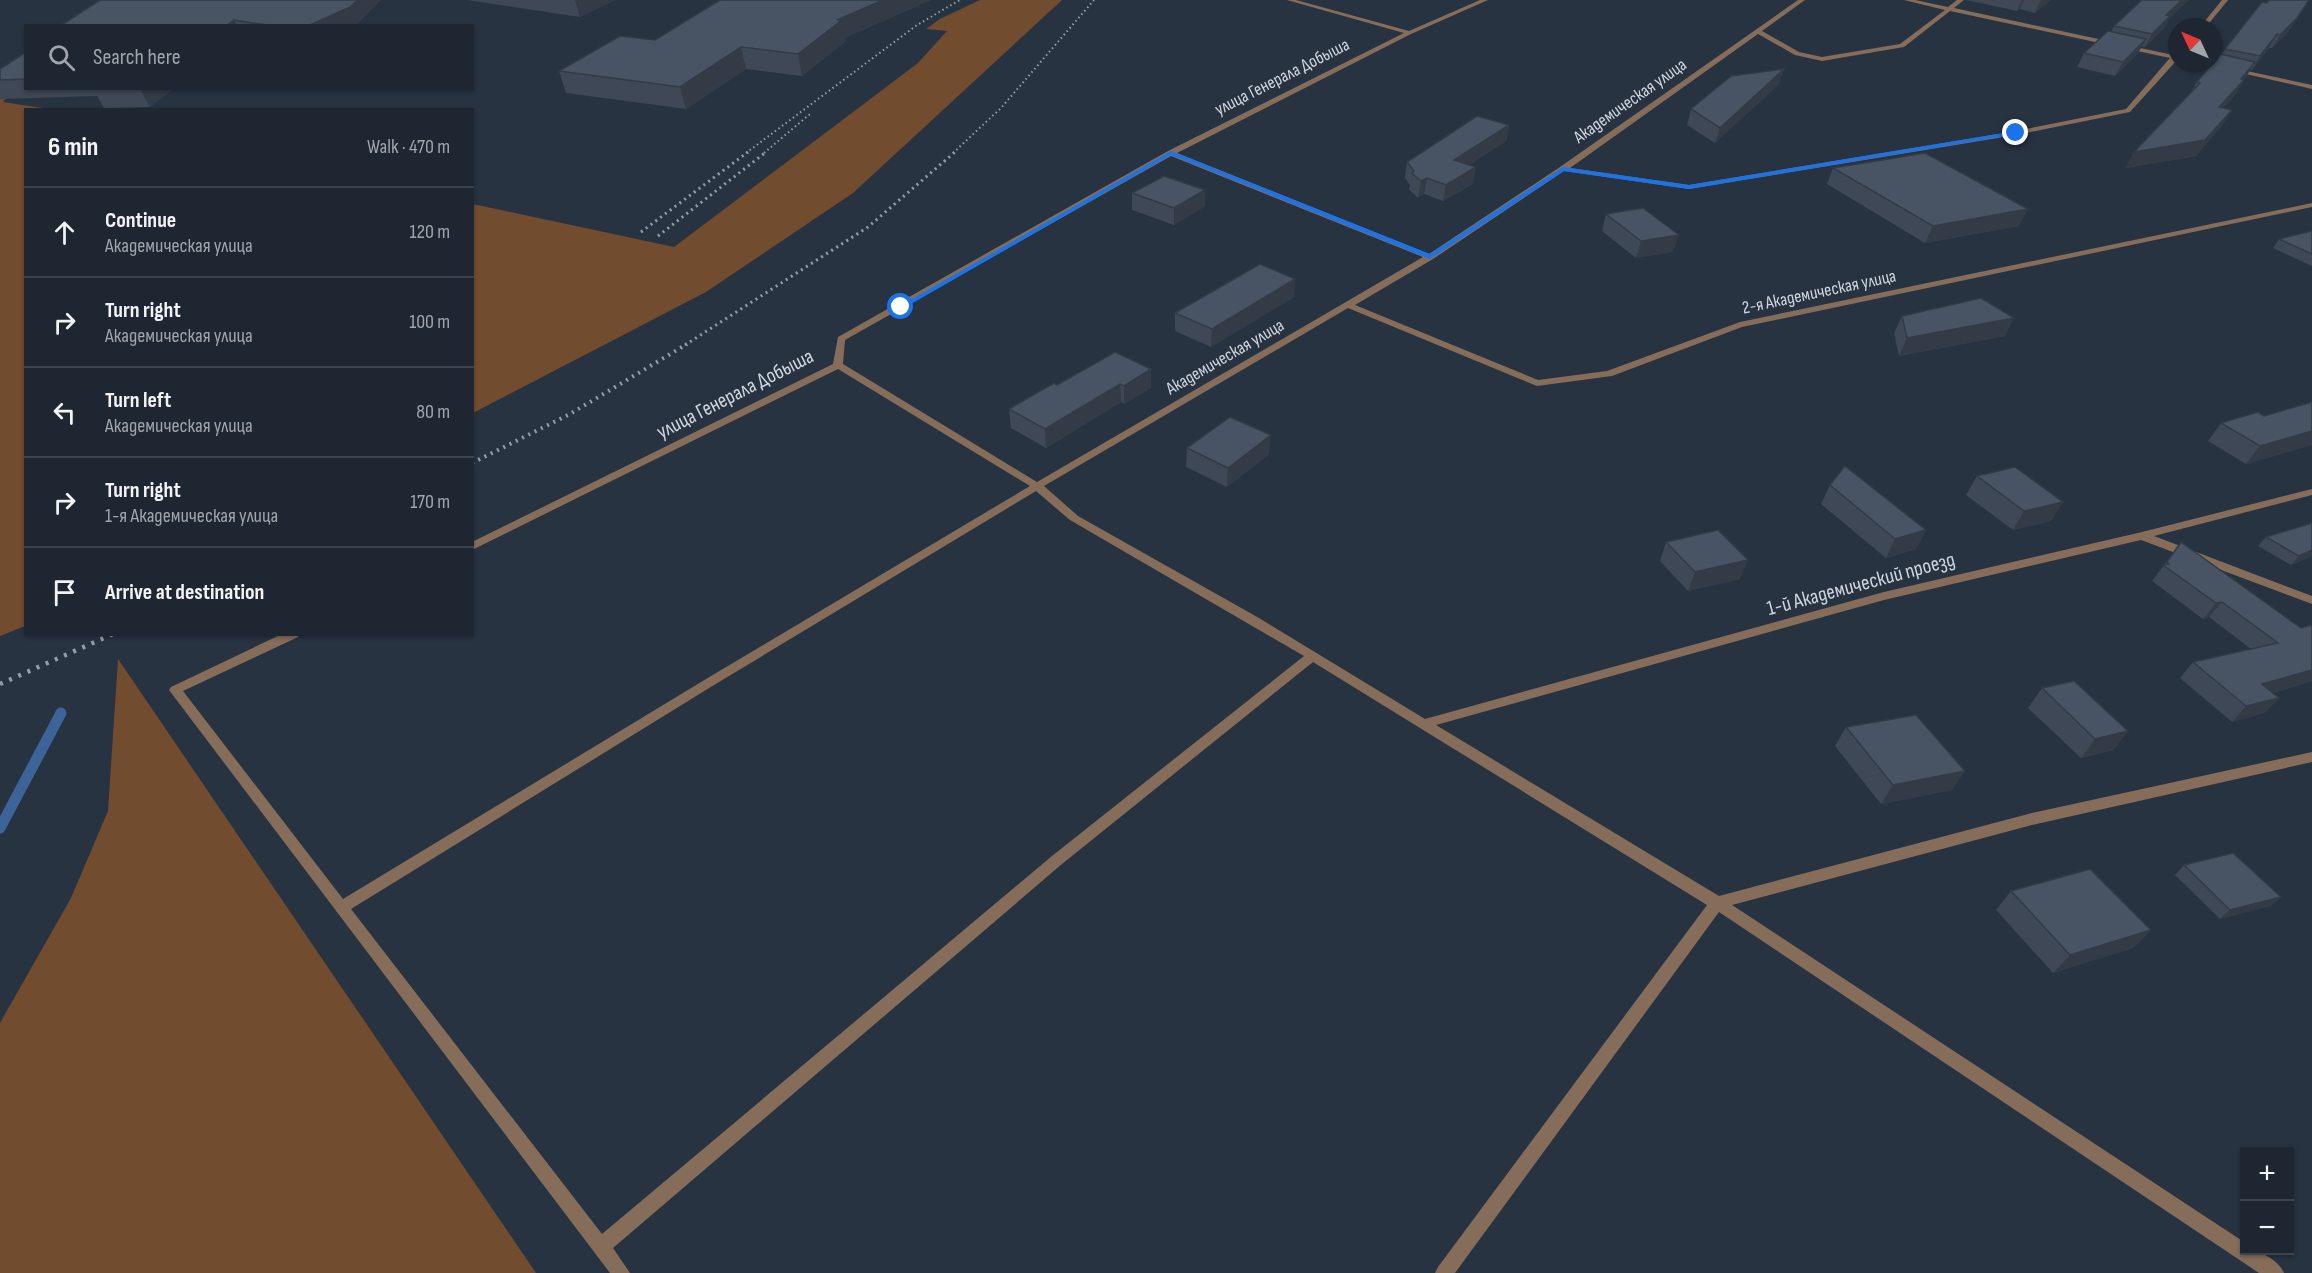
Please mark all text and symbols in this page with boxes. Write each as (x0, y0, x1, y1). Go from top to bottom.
north arrow (2168, 18, 2222, 72)
search box (24, 24, 474, 90)
street label: улица Генерала Добыша (1211, 34, 1353, 120)
icon: search (45, 41, 78, 74)
text: Search here (93, 44, 180, 71)
street label: Академическая улица (1569, 54, 1691, 148)
route end (2002, 119, 2028, 145)
text: 6 min (48, 132, 98, 163)
text: Walk · 470 m (367, 135, 450, 159)
text: Continue (105, 207, 176, 234)
icon: ahead (48, 216, 81, 249)
text: 120 m (410, 220, 450, 244)
text: Академическая улица (105, 234, 253, 258)
street label: 2-я Академическая улица (1740, 265, 1898, 319)
route start (887, 293, 913, 319)
text: Turn right (105, 297, 181, 324)
icon: right (48, 306, 81, 339)
text: 100 m (409, 310, 450, 334)
street label: Академическая улица (1161, 315, 1288, 400)
text: Академическая улица (105, 324, 253, 348)
street label: улица Генерала Добыша (652, 344, 818, 444)
text: Turn left (105, 387, 171, 414)
icon: left (48, 396, 81, 429)
text: 80 m (416, 400, 450, 424)
text: Академическая улица (105, 414, 253, 438)
text: Turn right (105, 477, 181, 504)
icon: right (48, 486, 81, 519)
text: 170 m (410, 490, 450, 514)
text: 1-я Академическая улица (105, 504, 278, 528)
street label: 1-й Академический проезд (1764, 547, 1958, 621)
icon: arrive (48, 576, 81, 609)
text: Arrive at destination (105, 579, 264, 606)
map controls (2240, 1147, 2294, 1255)
button: + (2240, 1147, 2294, 1201)
button: − (2240, 1201, 2294, 1255)

